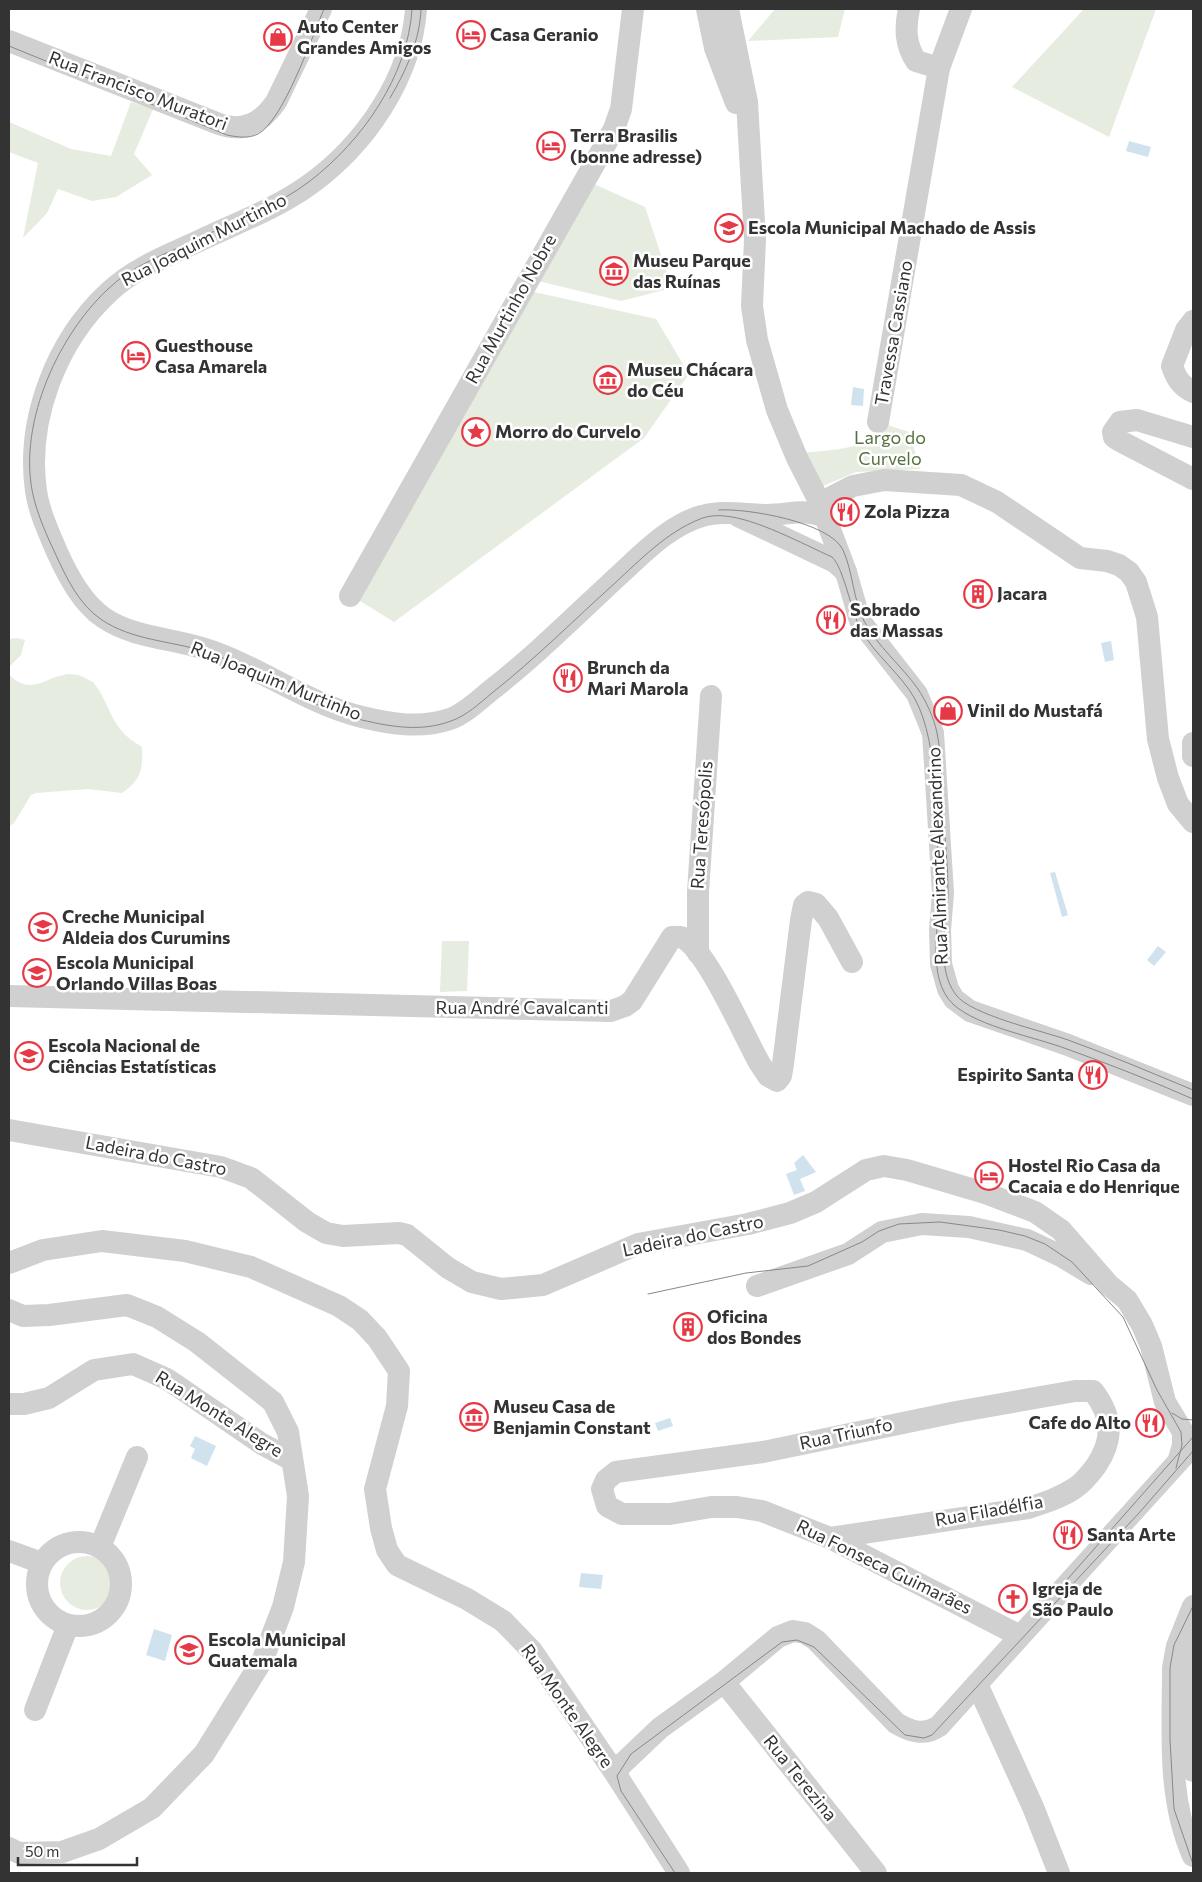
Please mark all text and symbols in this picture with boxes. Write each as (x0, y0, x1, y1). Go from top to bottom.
place label: Auto Center Grandes Amigos (297, 15, 431, 58)
hotel icon: Casa Geranio (456, 20, 486, 50)
shop icon: Auto Center Grandes Amigos (263, 22, 293, 52)
place label: Casa Geranio (490, 23, 599, 45)
street label: Rua Francisco Muratori (46, 46, 231, 134)
place label: Terra Brasilis (bonne adresse) (570, 124, 702, 167)
hotel icon: Terra Brasilis (bonne adresse) (536, 131, 566, 161)
street label: Rua Joaquim Murtinho (117, 188, 290, 290)
school or university icon: Escola Municipal Machado de Assis (714, 213, 744, 243)
place label: Escola Municipal Machado de Assis (748, 216, 1036, 238)
street label: Rua Murtinho Nobre (460, 230, 560, 387)
place label: Museu Parque das Ruínas (633, 249, 751, 292)
museum icon: Museu Parque das Ruínas (599, 256, 629, 286)
street label: Travessa Cassiano (869, 258, 917, 407)
place label: Guesthouse Casa Amarela (155, 334, 267, 377)
hotel icon: Guesthouse Casa Amarela (121, 341, 151, 371)
place label: Museu Chácara do Céu (627, 358, 753, 401)
museum icon: Museu Chácara do Céu (593, 365, 623, 395)
place icon: Morro do Curvelo (461, 417, 491, 447)
place label: Morro do Curvelo (495, 420, 641, 442)
park label: Largo do Curvelo (854, 426, 926, 469)
restaurant icon: Zola Pizza (830, 497, 860, 527)
place label: Zola Pizza (864, 500, 950, 522)
building icon: Jacara (963, 579, 993, 609)
place label: Jacara (997, 582, 1047, 604)
place label: Sobrado das Massas (850, 598, 943, 641)
restaurant icon: Sobrado das Massas (816, 605, 846, 635)
street label: Rua Joaquim Murtinho (188, 636, 365, 724)
place label: Brunch da Mari Marola (587, 656, 689, 699)
restaurant icon: Brunch da Mari Marola (553, 663, 583, 693)
shop icon: Vinil do Mustafá (933, 696, 963, 726)
place label: Vinil do Mustafá (967, 699, 1103, 721)
street label: Rua Almirante Alexandrino (922, 747, 952, 965)
street label: Rua Teresópolis (686, 760, 716, 890)
place label: Creche Municipal Aldeia dos Curumins (62, 905, 231, 948)
school or university icon: Creche Municipal Aldeia dos Curumins (28, 912, 58, 942)
place label: Escola Municipal Orlando Villas Boas (56, 951, 217, 994)
school or university icon: Escola Municipal Orlando Villas Boas (22, 958, 52, 988)
street label: Rua André Cavalcanti (435, 996, 609, 1018)
place label: Escola Nacional de Ciências Estatísticas (48, 1034, 216, 1077)
school or university icon: Escola Nacional de Ciências Estatísticas (14, 1041, 44, 1071)
restaurant icon: Espirito Santa (1078, 1060, 1108, 1090)
place label: Espirito Santa (957, 1063, 1074, 1085)
street label: Ladeira do Castro (84, 1131, 229, 1180)
place label: Hostel Rio Casa da Cacaia e do Henrique (1008, 1154, 1180, 1197)
hotel icon: Hostel Rio Casa da Cacaia e do Henrique (974, 1161, 1004, 1191)
street label: Ladeira do Castro (620, 1209, 765, 1261)
place label: Oficina dos Bondes (707, 1305, 801, 1348)
building icon: Oficina dos Bondes (673, 1312, 703, 1342)
street label: Rua Monte Alegre (152, 1365, 287, 1461)
place label: Museu Casa de Benjamin Constant (493, 1395, 651, 1438)
museum icon: Museu Casa de Benjamin Constant (459, 1402, 489, 1432)
restaurant icon: Cafe do Alto (1135, 1408, 1165, 1438)
place label: Cafe do Alto (1028, 1411, 1131, 1433)
street label: Rua Triunfo (797, 1412, 894, 1454)
street label: Rua Filadélfia (933, 1490, 1045, 1530)
street label: Rua Fonseca Guimarães (793, 1514, 976, 1618)
restaurant icon: Santa Arte (1053, 1520, 1083, 1550)
place label: Santa Arte (1087, 1523, 1176, 1545)
place label: Igreja de São Paulo (1032, 1577, 1114, 1620)
church icon: Igreja de São Paulo (998, 1584, 1028, 1614)
place label: Escola Municipal Guatemala (208, 1628, 346, 1671)
school or university icon: Escola Municipal Guatemala (174, 1635, 204, 1665)
street label: Rua Monte Alegre (517, 1639, 619, 1772)
street label: Rua Terezina (759, 1730, 842, 1825)
scale bar (18, 1834, 136, 1866)
text: 50 m (25, 1842, 59, 1860)

